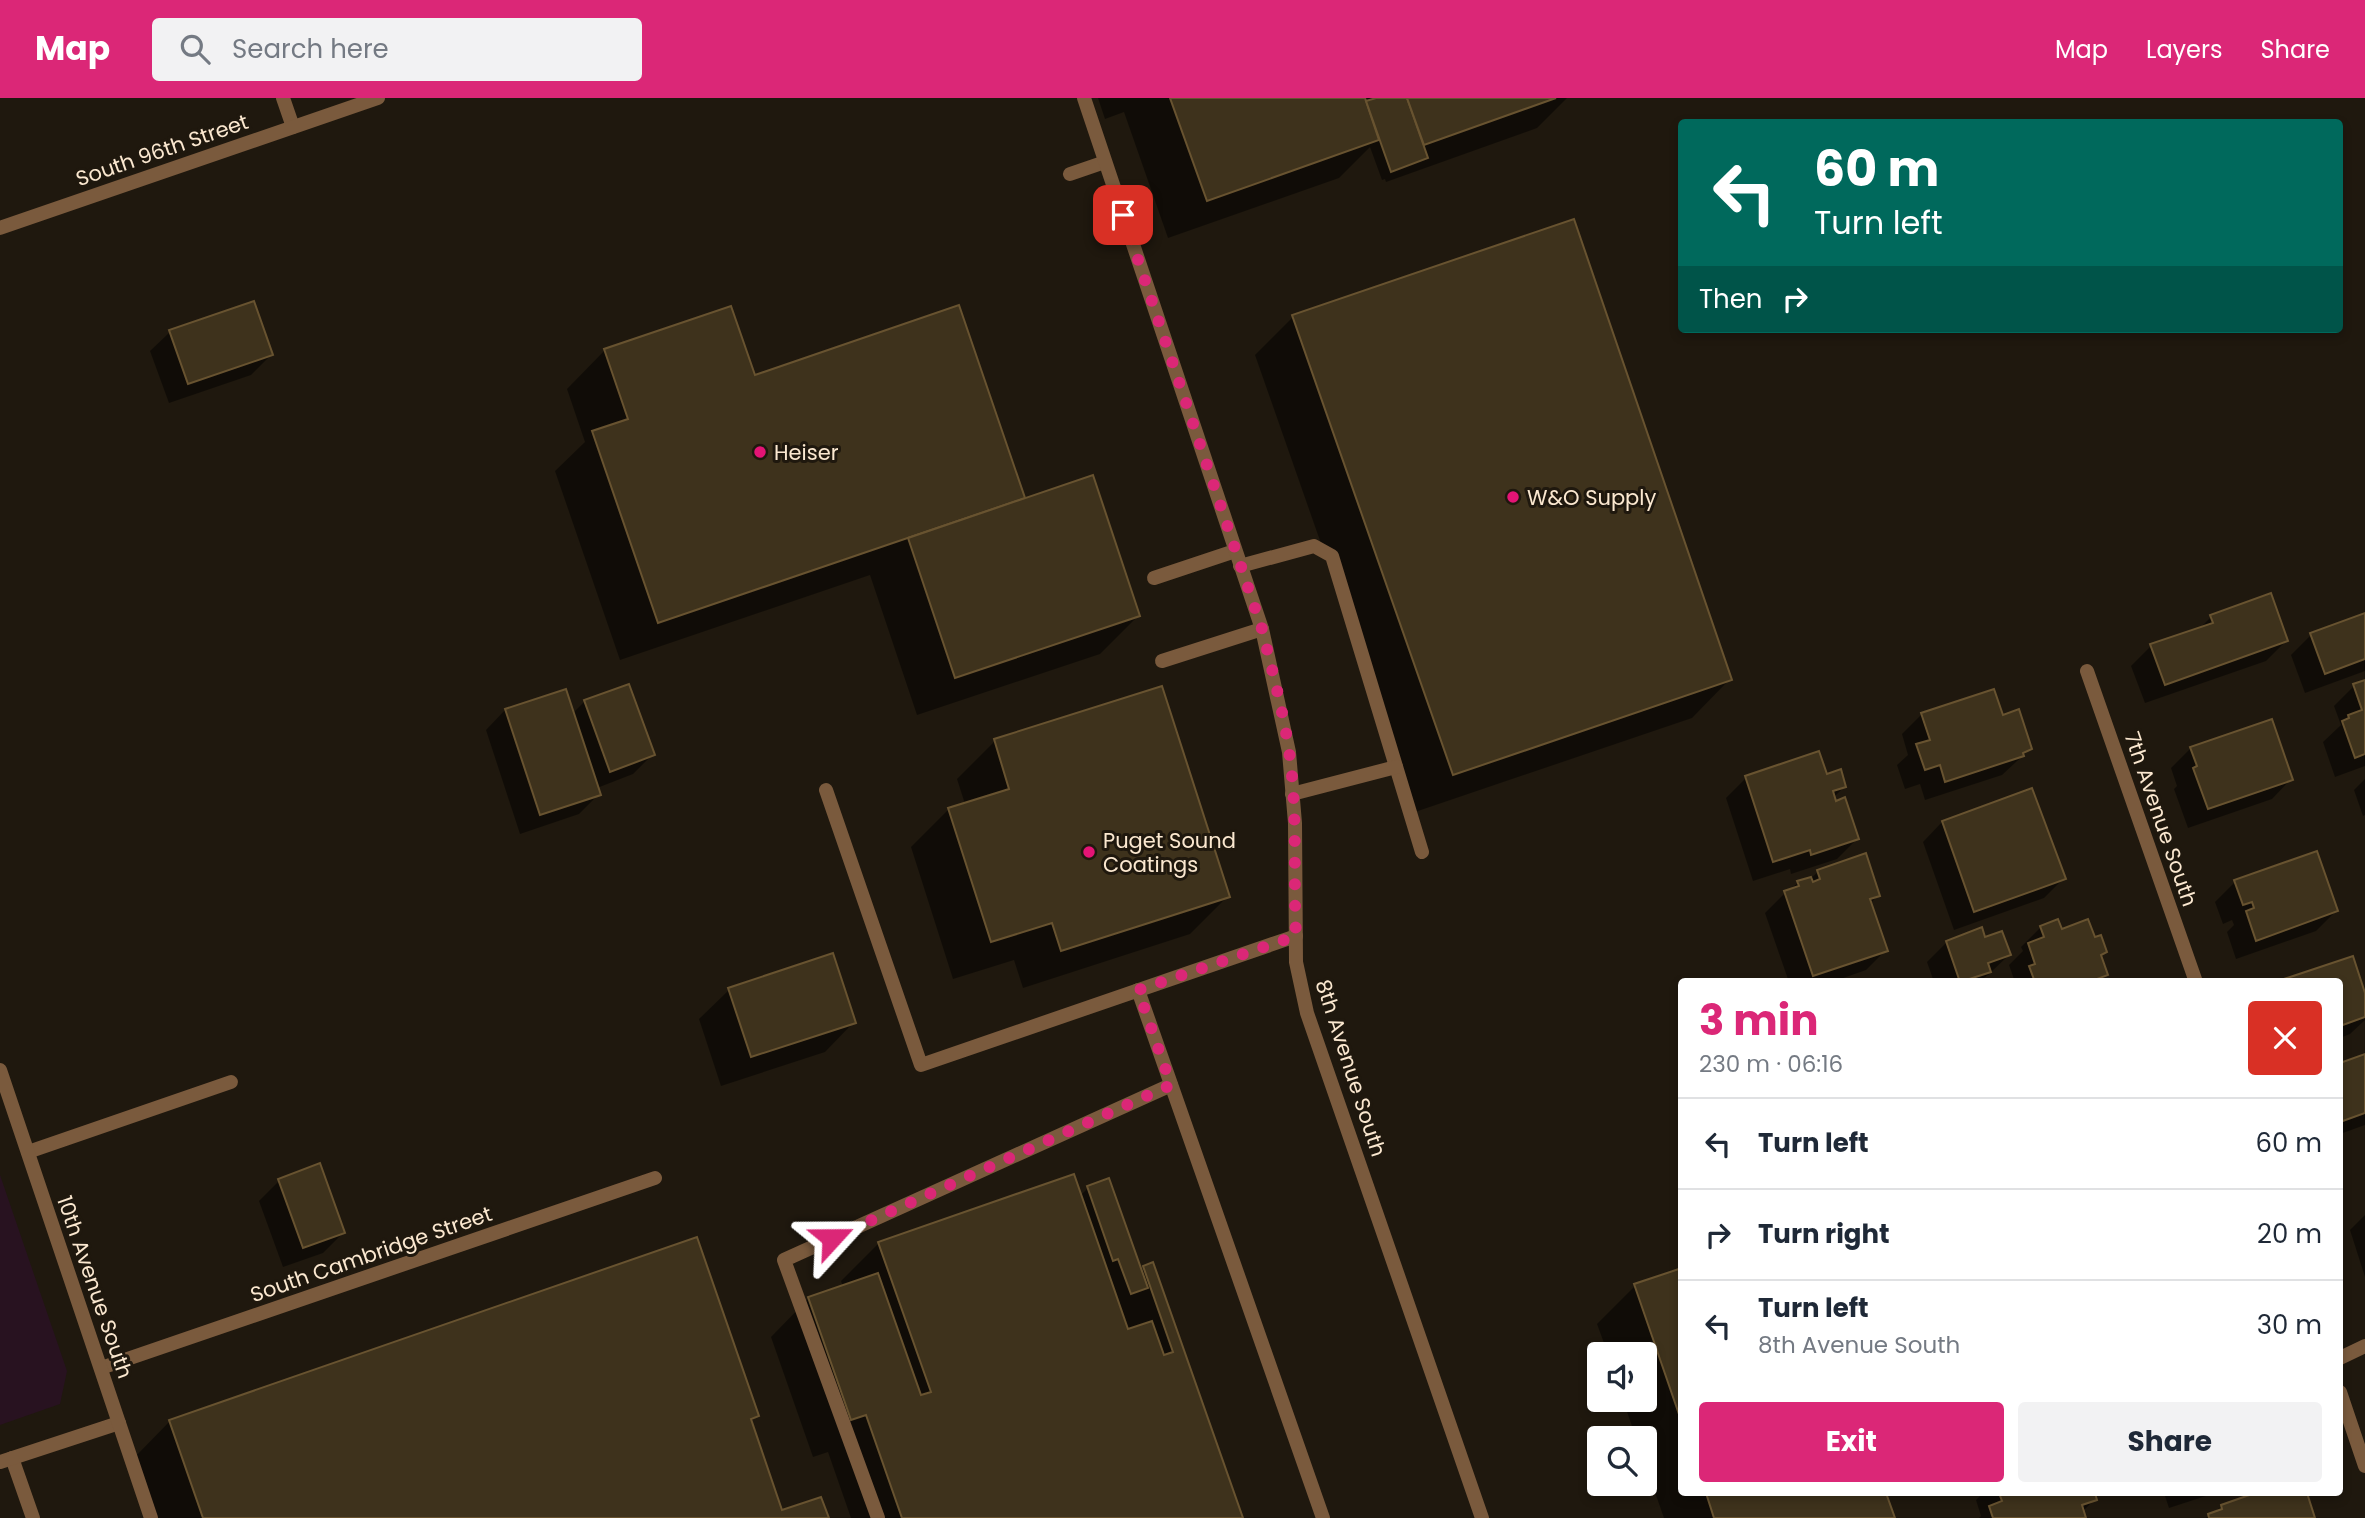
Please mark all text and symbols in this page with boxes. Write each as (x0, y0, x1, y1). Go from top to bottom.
search box (152, 18, 642, 81)
text: Map (35, 25, 110, 72)
icon: search (176, 30, 214, 68)
text: Search here (232, 31, 389, 67)
text: Map (2055, 33, 2108, 66)
text: Layers (2146, 33, 2222, 66)
text: Share (2260, 33, 2330, 66)
street label: South 96th Street (72, 107, 252, 193)
text: 60 m (1814, 135, 1939, 203)
icon: left (1699, 147, 1790, 238)
pin (1093, 185, 1153, 245)
icon: arrive (1104, 196, 1142, 234)
text: Turn left (1814, 200, 1943, 245)
icon: right (1776, 280, 1814, 318)
text: Then (1699, 281, 1762, 317)
place label: Heiser (774, 438, 839, 467)
marker: Heiser (752, 444, 768, 460)
place label: W&O Supply (1527, 483, 1656, 512)
marker: W&O Supply (1505, 489, 1521, 505)
street label: 7th Avenue South (2118, 728, 2204, 910)
place label: Puget Sound Coatings (1103, 826, 1236, 879)
marker: Puget Sound Coatings (1081, 844, 1097, 860)
street label: 8th Avenue South (1309, 976, 1393, 1160)
text: 3 min (1699, 991, 1819, 1050)
button: close (2248, 1001, 2322, 1075)
text: 230 m · 06:16 (1699, 1048, 1843, 1080)
icon: left (1699, 1125, 1737, 1163)
text: Turn left (1758, 1125, 1869, 1161)
text: 60 m (2255, 1125, 2322, 1161)
street label: 10th Avenue South (50, 1192, 140, 1382)
street label: South Cambridge Street (246, 1199, 496, 1309)
position arrow (795, 1201, 869, 1275)
icon: right (1699, 1216, 1737, 1254)
text: Turn right (1758, 1216, 1890, 1252)
text: 20 m (2257, 1216, 2322, 1252)
text: Turn left (1758, 1290, 1869, 1326)
icon: left (1699, 1307, 1737, 1345)
text: 30 m (2257, 1307, 2322, 1343)
text: 8th Avenue South (1758, 1329, 1960, 1361)
map controls (1587, 1342, 1657, 1496)
button: sound (1587, 1342, 1657, 1412)
button: Exit (1699, 1402, 2004, 1482)
button: Share (2018, 1402, 2322, 1482)
button: search (1587, 1426, 1657, 1496)

